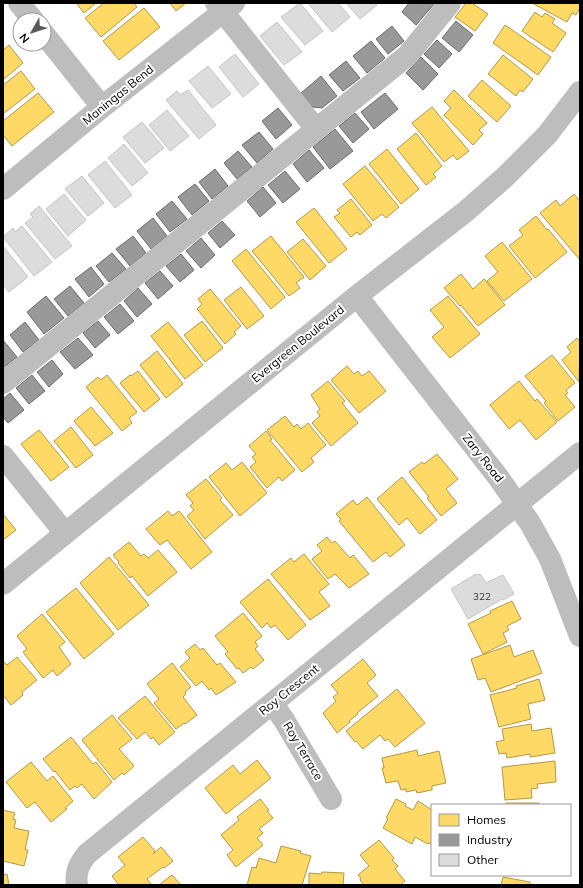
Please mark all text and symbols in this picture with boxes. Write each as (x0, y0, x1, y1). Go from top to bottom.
north arrow (12, 12, 52, 52)
text: N (16, 31, 32, 46)
street label: Maningas Bend (79, 61, 156, 128)
street label: Evergreen Boulevard (248, 302, 347, 386)
street label: Zary Road (460, 430, 507, 485)
house number: 322 (473, 590, 491, 603)
street label: Roy Crescent (256, 661, 322, 718)
street label: Roy Terrace (280, 719, 327, 783)
legend (431, 804, 571, 876)
text: Homes (467, 812, 506, 827)
text: Industry (467, 832, 513, 847)
text: Other (467, 852, 499, 867)

